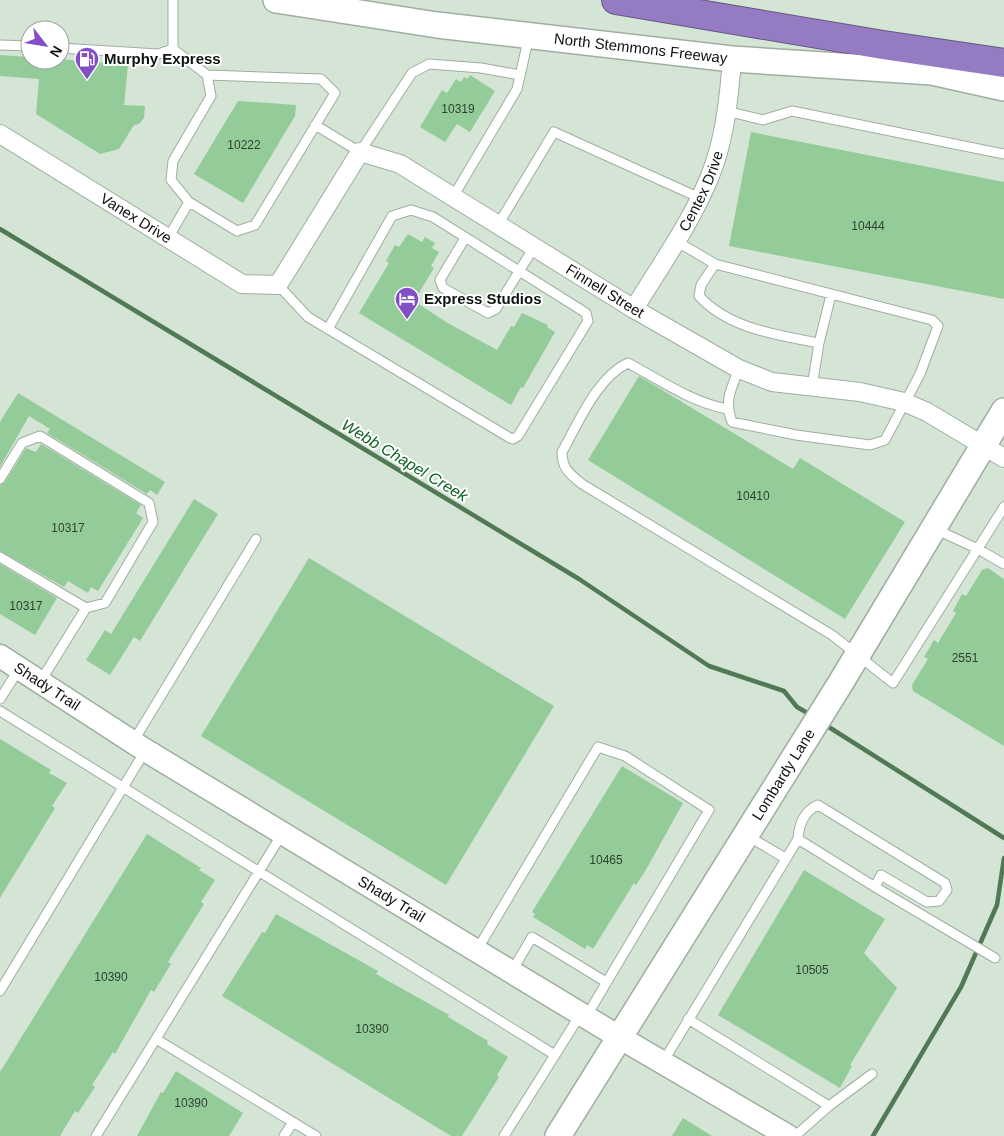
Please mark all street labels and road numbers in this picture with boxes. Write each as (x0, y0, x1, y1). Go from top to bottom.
street label: North Stemmons Freeway (553, 30, 729, 66)
street label: Centex Drive (675, 149, 726, 234)
street label: Vanex Drive (98, 189, 175, 246)
street label: Finnell Street (563, 260, 648, 321)
street label: Shady Trail (11, 658, 83, 714)
street label: Lombardy Lane (748, 726, 818, 823)
street label: Shady Trail (355, 872, 428, 926)

